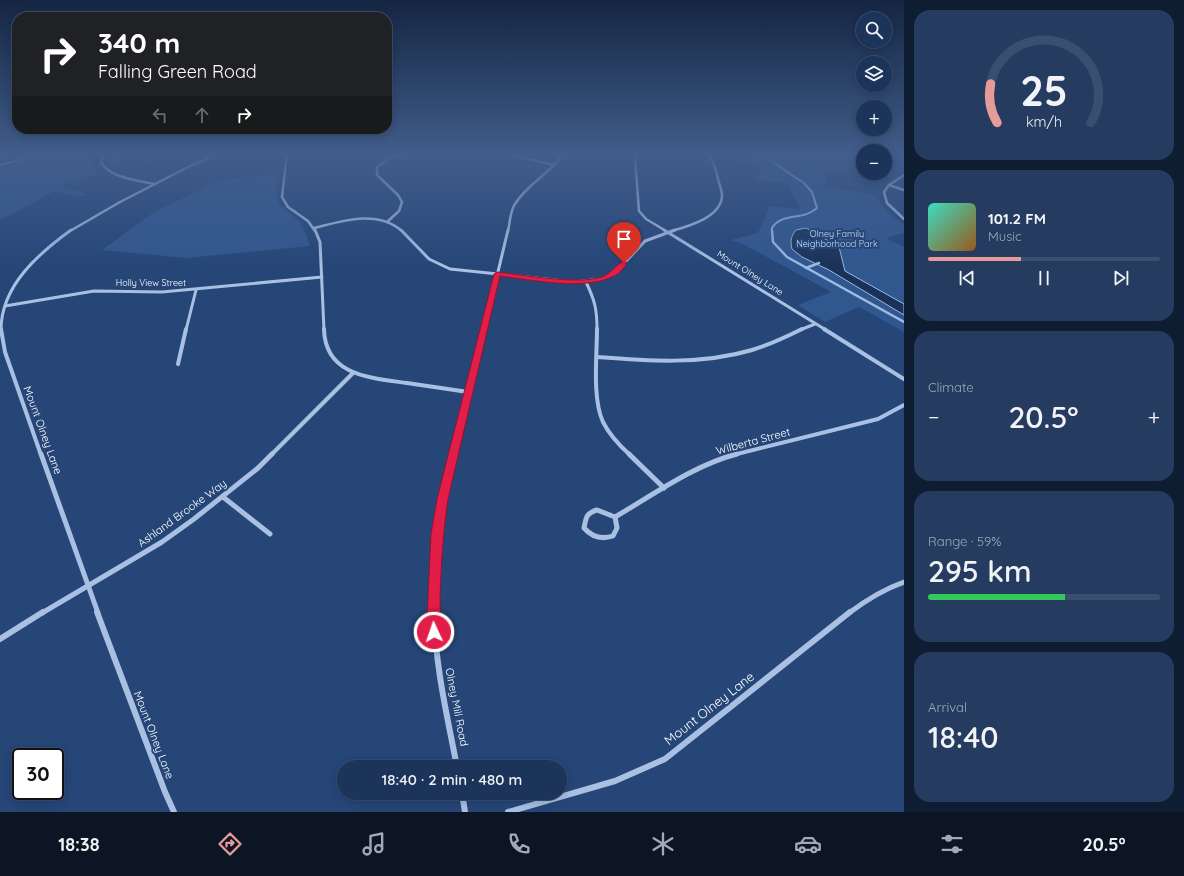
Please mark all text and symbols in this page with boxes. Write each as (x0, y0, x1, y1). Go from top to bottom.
map controls (856, 12, 892, 180)
button: search (856, 12, 892, 48)
text: 340 m (98, 25, 180, 60)
icon: right (32, 28, 84, 80)
button: layers (856, 56, 892, 92)
text: Falling Green Road (98, 60, 257, 83)
text: 25 (1020, 64, 1068, 116)
button: + (856, 100, 892, 136)
icon: left (149, 104, 171, 126)
icon: ahead (191, 104, 213, 126)
icon: right (233, 104, 255, 126)
text: km/h (1026, 113, 1062, 131)
button: − (856, 144, 892, 180)
text: 101.2 FM (988, 209, 1046, 228)
pin (607, 222, 641, 263)
icon: arrive (613, 228, 635, 250)
park label: Olney Family Neighborhood Park (796, 228, 878, 249)
text: Music (988, 228, 1022, 244)
street label: Mount Olney Lane (715, 248, 785, 297)
icon: previous (956, 267, 978, 289)
icon: pause (1033, 267, 1055, 289)
icon: next (1110, 267, 1132, 289)
street label: Holly View Street (116, 277, 186, 288)
text: Climate (928, 379, 974, 395)
street label: Mount Olney Lane (21, 384, 65, 476)
text: 20.5° (1008, 398, 1079, 436)
text: − (928, 403, 939, 431)
text: + (1148, 403, 1160, 431)
street label: Wilberta Street (714, 424, 792, 458)
street label: Ashland Brooke Way (135, 476, 229, 550)
text: Range · 59% (928, 533, 1001, 549)
text: 295 km (928, 552, 1032, 590)
position arrow (413, 611, 455, 653)
street label: Olney Mill Road (443, 667, 471, 747)
street label: Mount Olney Lane (661, 668, 757, 748)
street label: Mount Olney Lane (131, 689, 177, 781)
text: Arrival (928, 699, 967, 715)
text: 18:40 (928, 718, 998, 756)
speed limit sign: 30 (12, 748, 64, 800)
text: 18:40 · 2 min · 480 m (382, 770, 522, 789)
icon: directions (216, 830, 244, 858)
icon: music (360, 830, 388, 858)
icon: phone (505, 830, 533, 858)
icon: climate (649, 830, 677, 858)
icon: car (794, 830, 822, 858)
icon: filters (938, 830, 966, 858)
text: 18:38 (58, 833, 100, 856)
text: 20.5° (1082, 833, 1126, 856)

